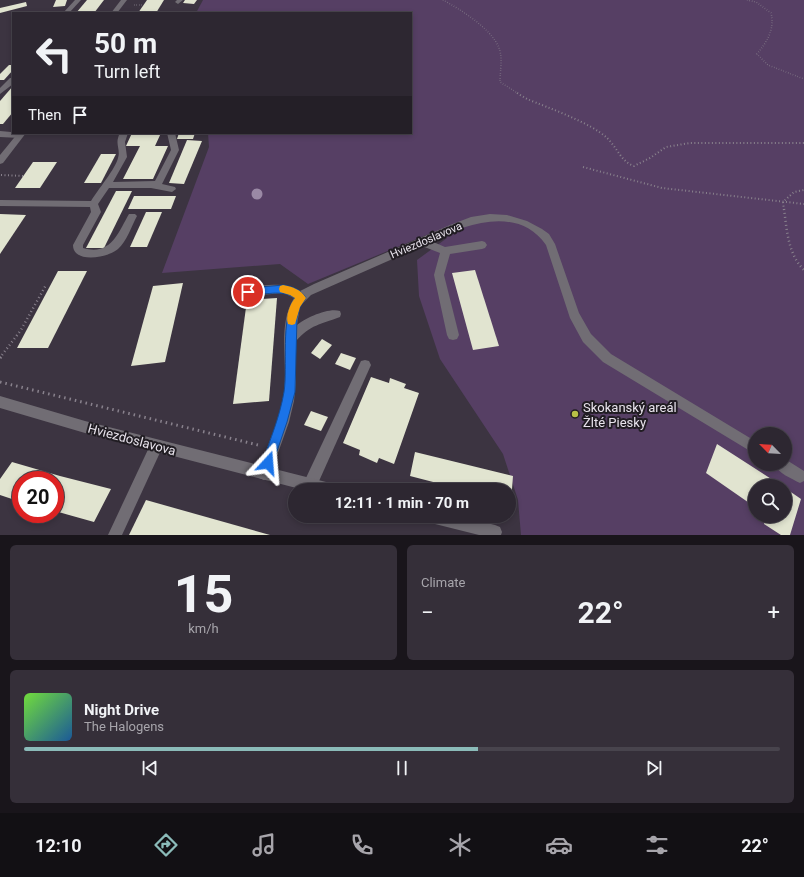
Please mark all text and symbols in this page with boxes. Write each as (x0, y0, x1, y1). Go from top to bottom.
text: 50 m (94, 27, 157, 60)
icon: left (28, 28, 80, 80)
text: Turn left (94, 61, 160, 82)
icon: arrive (69, 104, 91, 126)
text: Then (28, 106, 61, 124)
street label: Hviezdoslavova (388, 220, 464, 261)
pin (231, 275, 265, 309)
icon: arrive (237, 281, 259, 303)
place label: Skokanský areál Žlté Piesky (583, 400, 677, 430)
marker: Skokanský areál Žlté Piesky (570, 409, 580, 419)
street label: Hviezdoslavova (86, 421, 177, 458)
north arrow (748, 427, 792, 471)
map controls (748, 427, 792, 523)
position arrow (247, 442, 289, 484)
speed limit sign: 20 (12, 471, 64, 523)
button: search (748, 479, 792, 523)
text: 12:11 · 1 min · 70 m (335, 494, 469, 512)
text: 15 (174, 564, 233, 625)
text: Climate (421, 575, 465, 590)
text: 22° (577, 595, 624, 630)
text: − (421, 600, 434, 625)
text: + (768, 600, 780, 625)
text: km/h (188, 621, 219, 636)
text: Night Drive (84, 701, 159, 719)
text: The Halogens (84, 719, 164, 734)
icon: previous (139, 757, 161, 779)
icon: pause (391, 757, 413, 779)
icon: next (643, 757, 665, 779)
icon: directions (152, 831, 180, 859)
icon: music (250, 831, 278, 859)
icon: phone (348, 831, 376, 859)
icon: climate (446, 831, 474, 859)
icon: car (545, 831, 573, 859)
icon: filters (643, 831, 671, 859)
text: 12:10 (35, 835, 82, 856)
text: 22° (741, 835, 769, 856)

